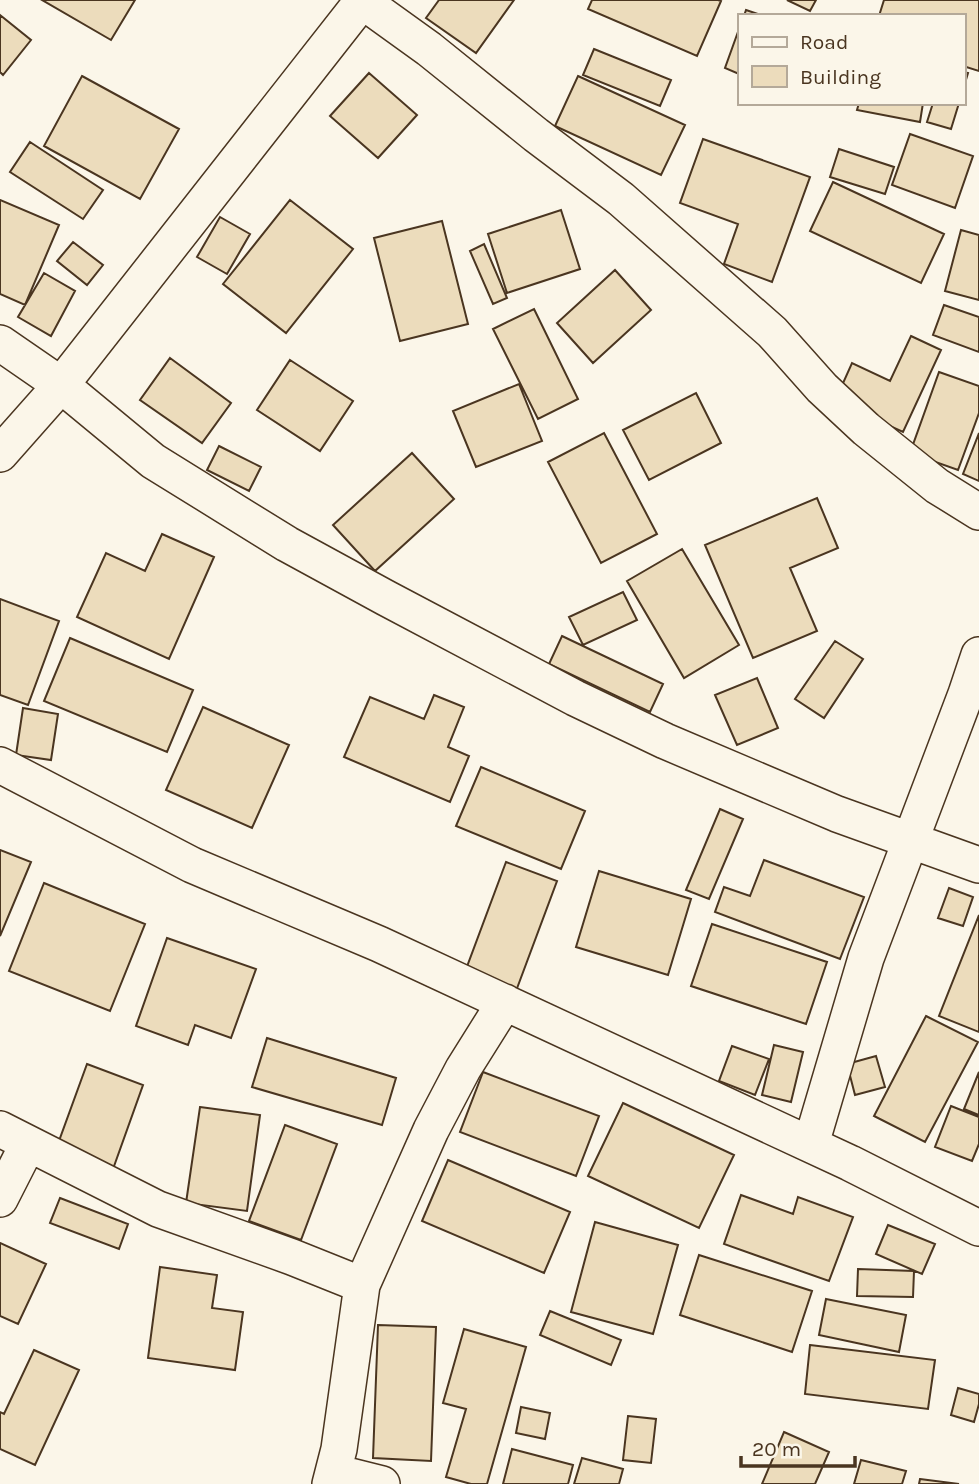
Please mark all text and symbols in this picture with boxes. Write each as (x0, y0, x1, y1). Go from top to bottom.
legend (738, 14, 965, 105)
text: Road (800, 30, 848, 54)
text: Building (800, 65, 881, 89)
scale bar (741, 1424, 855, 1468)
text: 20 m (752, 1437, 801, 1461)

